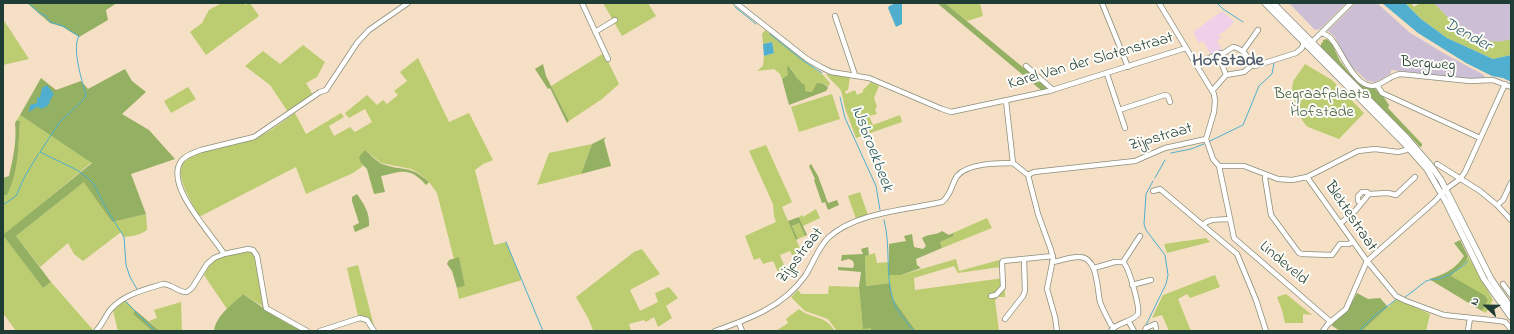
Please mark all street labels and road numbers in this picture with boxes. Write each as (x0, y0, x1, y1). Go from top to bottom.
street label: Karel Van der Slotenstraat (1006, 29, 1176, 95)
street label: Bergweg (1400, 54, 1456, 76)
street label: Zijpstraat (1127, 120, 1195, 156)
street label: Blektestraat (1320, 178, 1380, 256)
street label: Zijpstraat (773, 224, 829, 288)
street label: Lindeveld (1254, 238, 1312, 290)

